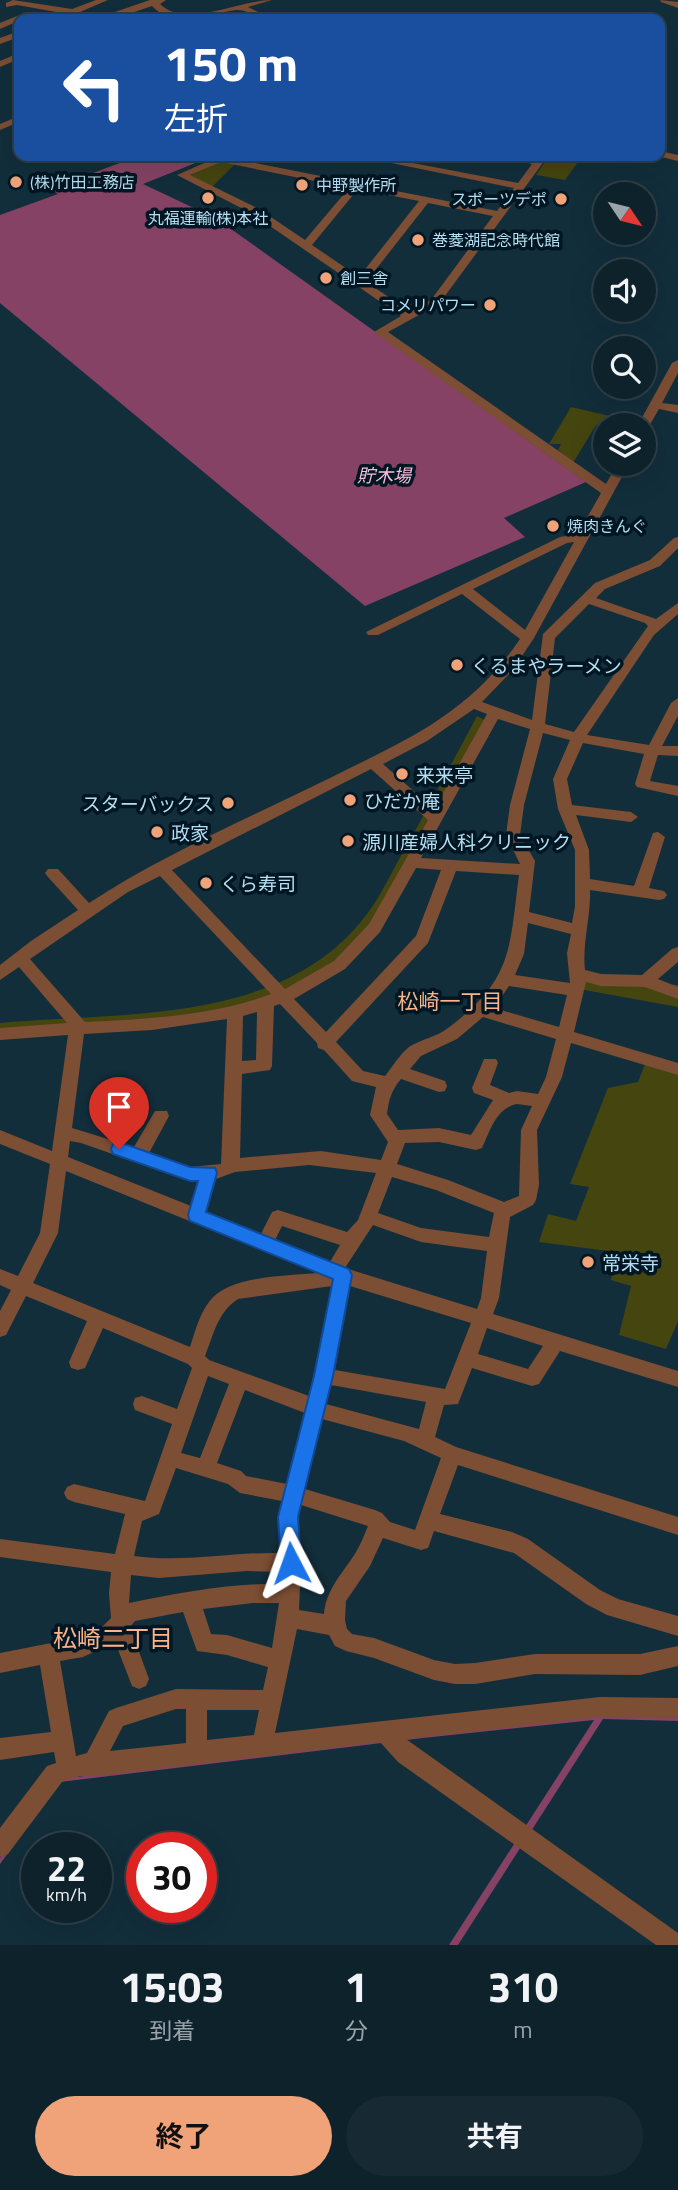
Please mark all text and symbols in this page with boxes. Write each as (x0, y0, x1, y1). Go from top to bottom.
text: 150 m (164, 25, 298, 100)
icon: left (49, 42, 140, 133)
text: 左折 (164, 94, 228, 142)
place label: (株)竹田工務店 (30, 170, 134, 194)
place label: 中野製作所 (316, 173, 396, 197)
marker: (株)竹田工務店 (8, 174, 24, 190)
marker: 中野製作所 (294, 177, 310, 193)
north arrow (593, 182, 656, 245)
map controls (593, 182, 656, 476)
place label: スポーツデポ (451, 187, 547, 211)
marker: 丸福運輸(株)本社 (200, 190, 216, 206)
marker: スポーツデポ (553, 191, 569, 207)
place label: 丸福運輸(株)本社 (148, 206, 268, 230)
place label: 巻菱湖記念時代館 (432, 228, 560, 252)
marker: 巻菱湖記念時代館 (410, 232, 426, 248)
button: sound (593, 259, 656, 322)
place label: 創三舎 (340, 266, 388, 290)
marker: 創三舎 (318, 270, 334, 286)
place label: コメリパワー (380, 293, 476, 317)
marker: コメリパワー (482, 297, 498, 313)
button: search (593, 336, 656, 399)
button: layers (593, 413, 656, 476)
water label: 貯木場 (357, 462, 413, 489)
place label: 焼肉きんぐ (567, 514, 647, 538)
marker: 焼肉きんぐ (545, 518, 561, 534)
place label: くるまやラーメン (471, 651, 622, 680)
marker: くるまやラーメン (449, 657, 465, 673)
place label: 来来亭 (416, 760, 473, 789)
marker: 来来亭 (394, 766, 410, 782)
place label: ひだか庵 (364, 786, 440, 815)
place label: スターバックス (82, 789, 214, 818)
marker: ひだか庵 (342, 792, 358, 808)
marker: スターバックス (220, 795, 236, 811)
place label: 政家 (171, 818, 209, 847)
marker: 政家 (149, 824, 165, 840)
place label: 源川産婦人科クリニック (362, 827, 571, 856)
marker: 源川産婦人科クリニック (340, 833, 356, 849)
place label: くら寿司 (220, 869, 296, 898)
marker: くら寿司 (198, 875, 214, 891)
district label: 松崎一丁目 (398, 985, 503, 1017)
pin (89, 1077, 149, 1149)
icon: arrive (100, 1088, 138, 1126)
place label: 常栄寺 (602, 1248, 659, 1277)
marker: 常栄寺 (580, 1254, 596, 1270)
position arrow (254, 1526, 328, 1600)
district label: 松崎二丁目 (53, 1620, 173, 1656)
speed limit sign: 30 (126, 1832, 217, 1923)
text: 22 (47, 1841, 86, 1895)
text: km/h (46, 1881, 87, 1908)
text: 15:03 (120, 1954, 225, 2018)
text: 1 (344, 1954, 368, 2018)
text: 310 (488, 1954, 558, 2018)
text: m (513, 2012, 533, 2047)
text: 到着 (149, 2013, 195, 2048)
text: 分 (345, 2013, 368, 2048)
button: 終了 (35, 2096, 332, 2176)
button: 共有 (346, 2096, 643, 2176)

